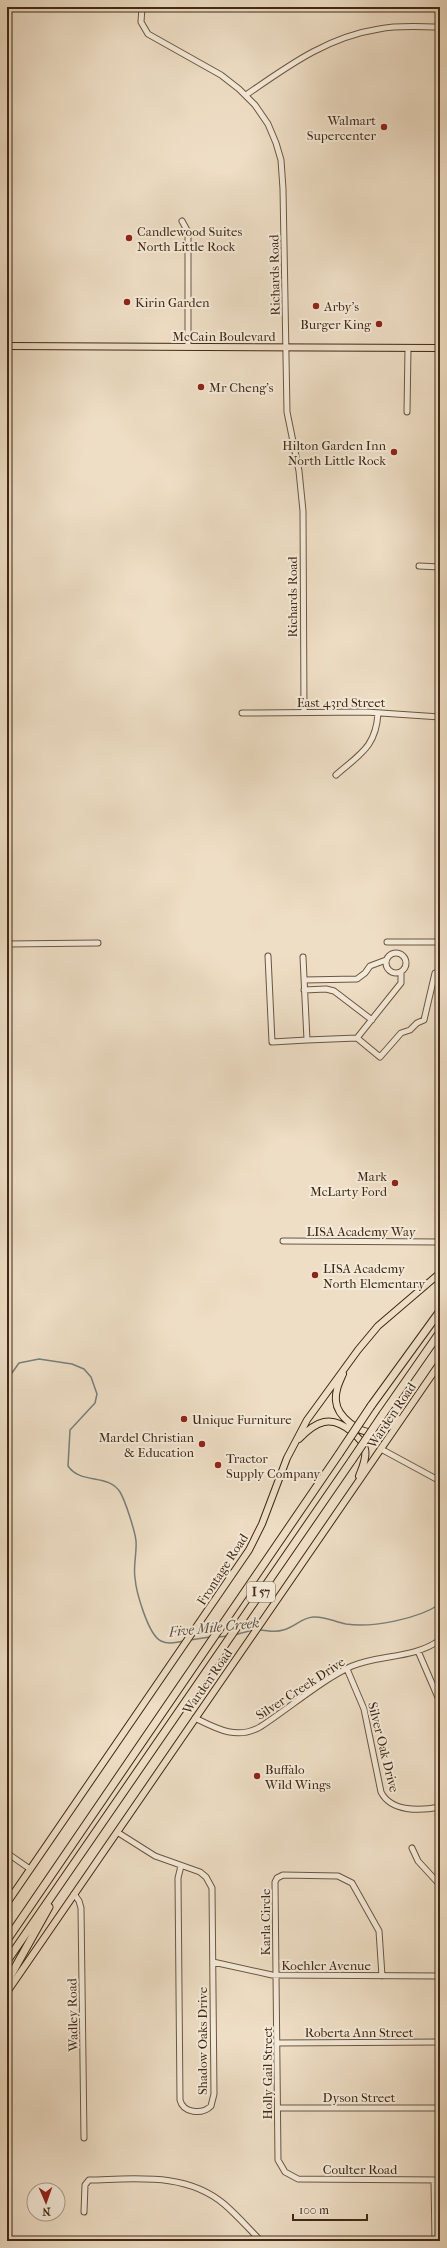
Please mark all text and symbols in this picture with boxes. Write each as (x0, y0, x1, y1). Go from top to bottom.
place label: Walmart Supercenter (307, 113, 376, 143)
marker: Walmart Supercenter (379, 122, 389, 132)
place label: Candlewood Suites North Little Rock (137, 224, 242, 254)
marker: Candlewood Suites North Little Rock (124, 233, 134, 243)
street label: Richards Road (266, 233, 283, 316)
place label: Kirin Garden (135, 295, 210, 310)
marker: Kirin Garden (122, 297, 132, 307)
place label: Arby's (323, 299, 359, 314)
marker: Arby's (311, 301, 321, 311)
place label: Burger King (300, 317, 372, 332)
marker: Burger King (374, 319, 384, 329)
street label: McCain Boulevard (172, 329, 277, 344)
place label: Mr Cheng's (209, 380, 274, 395)
marker: Mr Cheng's (196, 382, 206, 392)
place label: Hilton Garden Inn North Little Rock (282, 438, 386, 468)
marker: Hilton Garden Inn North Little Rock (389, 447, 399, 457)
street label: Richards Road (285, 556, 300, 638)
street label: East 43rd Street (297, 695, 386, 710)
place label: Mark McLarty Ford (310, 1169, 388, 1199)
marker: Mark McLarty Ford (390, 1178, 400, 1188)
street label: LISA Academy Way (306, 1224, 417, 1239)
place label: LISA Academy North Elementary (323, 1261, 426, 1291)
marker: LISA Academy North Elementary (310, 1270, 320, 1280)
street label: Warden Road (363, 1379, 419, 1452)
place label: Unique Furniture (192, 1412, 292, 1427)
marker: Unique Furniture (179, 1414, 189, 1424)
place label: Mardel Christian & Education (99, 1430, 194, 1460)
marker: Mardel Christian & Education (197, 1439, 207, 1449)
place label: Tractor Supply Company (226, 1451, 321, 1481)
marker: Tractor Supply Company (213, 1460, 223, 1470)
street label: Frontage Road (194, 1530, 252, 1608)
road number: I 57 (247, 1582, 275, 1602)
water label: Five Mile Creek (167, 1614, 260, 1641)
street label: Warden Road (179, 1645, 236, 1718)
street label: Silver Creek Drive (253, 1654, 348, 1723)
street label: Silver Oak Drive (365, 1700, 402, 1794)
place label: Buffalo Wild Wings (264, 1762, 331, 1792)
marker: Buffalo Wild Wings (252, 1771, 262, 1781)
street label: Karla Circle (258, 1888, 273, 1956)
street label: Koehler Avenue (281, 1958, 371, 1973)
street label: Wadley Road (64, 1977, 81, 2053)
street label: Shadow Oaks Drive (195, 1986, 210, 2095)
street label: Roberta Ann Street (305, 2025, 414, 2040)
street label: Holly Gail Street (260, 2026, 275, 2120)
street label: Dyson Street (323, 2090, 396, 2105)
street label: Coulter Road (323, 2162, 398, 2177)
north arrow (26, 2182, 66, 2222)
scale bar (293, 2196, 367, 2222)
text: 100 m (299, 2203, 329, 2217)
text: N (41, 2205, 51, 2218)

